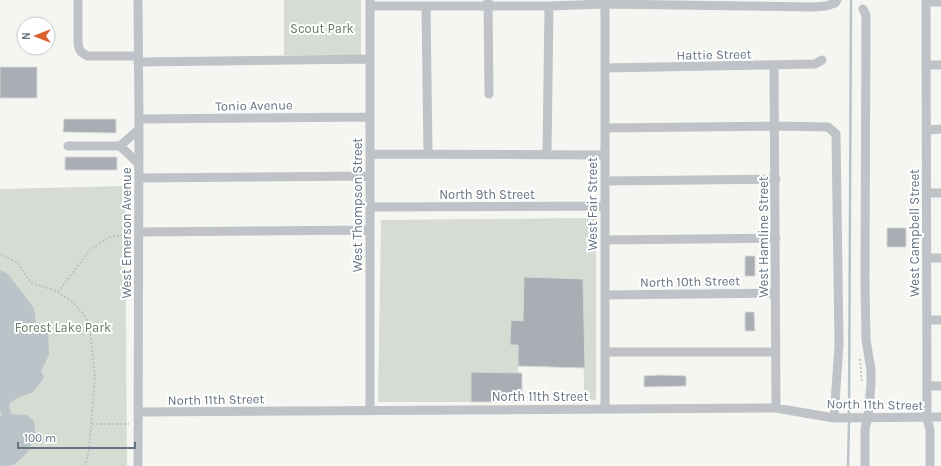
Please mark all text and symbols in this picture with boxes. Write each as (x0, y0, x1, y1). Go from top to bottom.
north arrow (16, 16, 56, 56)
park label: Scout Park (290, 21, 354, 36)
text: N (20, 32, 33, 40)
street label: Hattie Street (676, 46, 752, 63)
street label: Tonio Avenue (215, 97, 293, 114)
street label: West Thompson Street (350, 138, 365, 272)
street label: West Fair Street (585, 157, 600, 251)
street label: West Emerson Avenue (119, 167, 134, 299)
street label: West Campbell Street (907, 169, 922, 297)
street label: West Hamline Street (756, 176, 771, 298)
street label: North 9th Street (439, 187, 535, 202)
street label: North 10th Street (640, 273, 740, 290)
park label: Forest Lake Park (15, 320, 111, 335)
street label: North 11th Street (492, 389, 588, 404)
street label: North 11th Street (168, 391, 265, 408)
street label: North 11th Street (827, 396, 924, 413)
scale bar (18, 424, 135, 450)
text: 100 m (24, 431, 56, 445)

